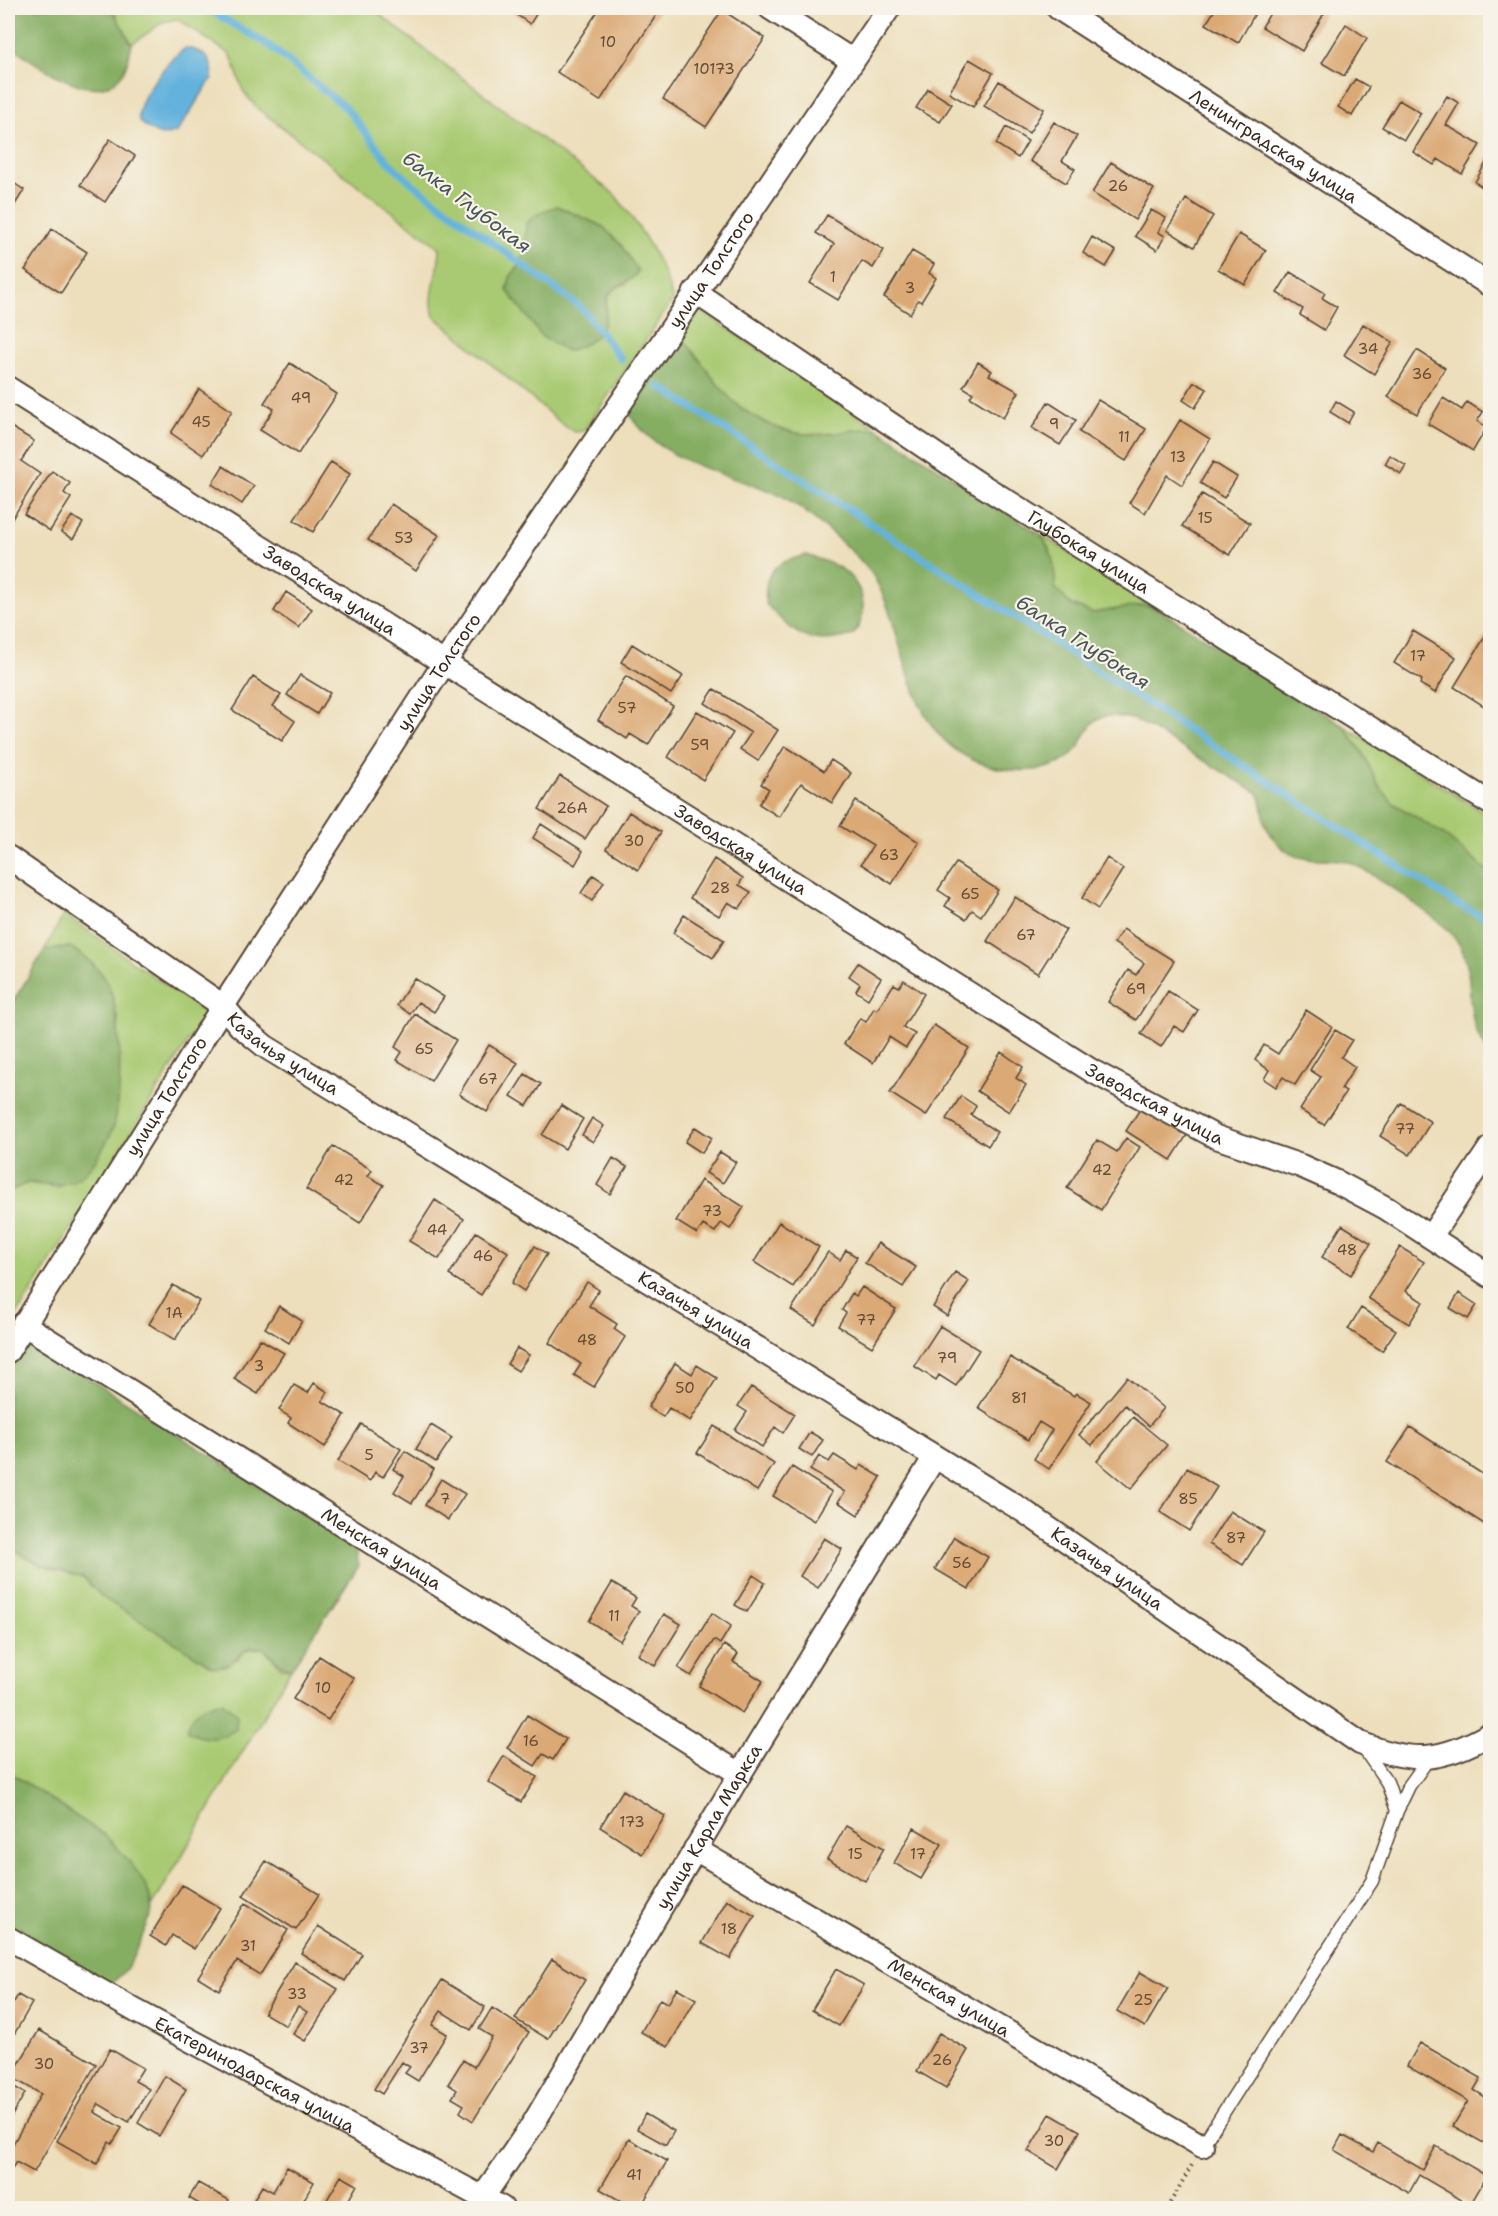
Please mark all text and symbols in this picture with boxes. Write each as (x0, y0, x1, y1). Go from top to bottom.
house number: 10 (600, 32, 616, 52)
house number: 10173 (693, 59, 735, 79)
street label: Ленинградская улица (1185, 83, 1362, 209)
water label: балка Глубокая (398, 145, 536, 259)
house number: 26 (1108, 176, 1128, 196)
street label: улица Толстого (663, 207, 760, 333)
house number: 1 (830, 267, 836, 287)
house number: 3 (905, 278, 915, 298)
house number: 34 (1358, 339, 1378, 359)
house number: 36 (1412, 364, 1432, 384)
house number: 49 (291, 388, 311, 408)
house number: 45 (191, 412, 211, 432)
house number: 9 (1049, 414, 1059, 434)
house number: 11 (1118, 427, 1130, 447)
house number: 13 (1170, 447, 1186, 467)
street label: Глубокая улица (1023, 505, 1154, 599)
house number: 15 (1197, 508, 1213, 528)
house number: 53 (395, 528, 414, 548)
street label: Заводская улица (259, 540, 400, 641)
water label: балка Глубокая (1011, 589, 1155, 695)
street label: улица Толстого (391, 609, 487, 736)
house number: 17 (1410, 646, 1426, 666)
house number: 57 (618, 698, 636, 718)
house number: 59 (691, 735, 709, 755)
house number: 26А (556, 798, 588, 818)
street label: Заводская улица (670, 799, 812, 900)
house number: 30 (624, 831, 644, 851)
house number: 63 (879, 845, 899, 865)
house number: 28 (710, 878, 730, 898)
house number: 65 (960, 884, 980, 904)
house number: 67 (1016, 925, 1036, 945)
house number: 69 (1126, 979, 1146, 999)
street label: Казачья улица (221, 1007, 343, 1101)
street label: улица Толстого (120, 1032, 213, 1161)
house number: 65 (414, 1039, 434, 1059)
street label: Заводская улица (1081, 1058, 1226, 1150)
house number: 67 (478, 1069, 498, 1089)
house number: 77 (1395, 1119, 1415, 1139)
house number: 42 (1092, 1160, 1112, 1180)
house number: 42 (334, 1170, 354, 1190)
house number: 73 (702, 1201, 722, 1221)
house number: 44 (427, 1220, 447, 1240)
house number: 48 (1337, 1240, 1357, 1260)
house number: 46 (473, 1246, 493, 1266)
street label: Казачья улица (633, 1266, 758, 1355)
house number: 1А (165, 1303, 183, 1323)
house number: 77 (856, 1310, 876, 1330)
house number: 48 (577, 1330, 597, 1350)
house number: 79 (937, 1348, 957, 1368)
house number: 3 (254, 1356, 264, 1376)
house number: 50 (675, 1378, 695, 1398)
house number: 81 (1011, 1388, 1027, 1408)
house number: 5 (364, 1445, 374, 1465)
house number: 7 (440, 1489, 450, 1509)
house number: 85 (1178, 1489, 1198, 1509)
street label: Менская улица (317, 1502, 446, 1596)
street label: Казачья улица (1046, 1521, 1168, 1616)
house number: 87 (1226, 1528, 1246, 1548)
house number: 56 (952, 1553, 972, 1573)
house number: 11 (608, 1606, 620, 1626)
house number: 10 (315, 1678, 331, 1698)
house number: 16 (523, 1731, 539, 1751)
street label: улица Карла Маркса (651, 1740, 768, 1914)
house number: 173 (619, 1812, 645, 1832)
house number: 15 (847, 1844, 863, 1864)
house number: 17 (910, 1844, 926, 1864)
house number: 18 (721, 1919, 737, 1939)
house number: 31 (240, 1936, 256, 1956)
street label: Менская улица (883, 1952, 1014, 2043)
house number: 33 (287, 1984, 307, 2004)
house number: 25 (1133, 1990, 1153, 2010)
street label: Екатеринодарская улица (150, 2011, 359, 2139)
house number: 37 (409, 2038, 429, 2058)
house number: 26 (932, 2050, 952, 2070)
house number: 30 (34, 2054, 54, 2074)
house number: 30 (1044, 2131, 1064, 2151)
house number: 41 (626, 2165, 642, 2185)

